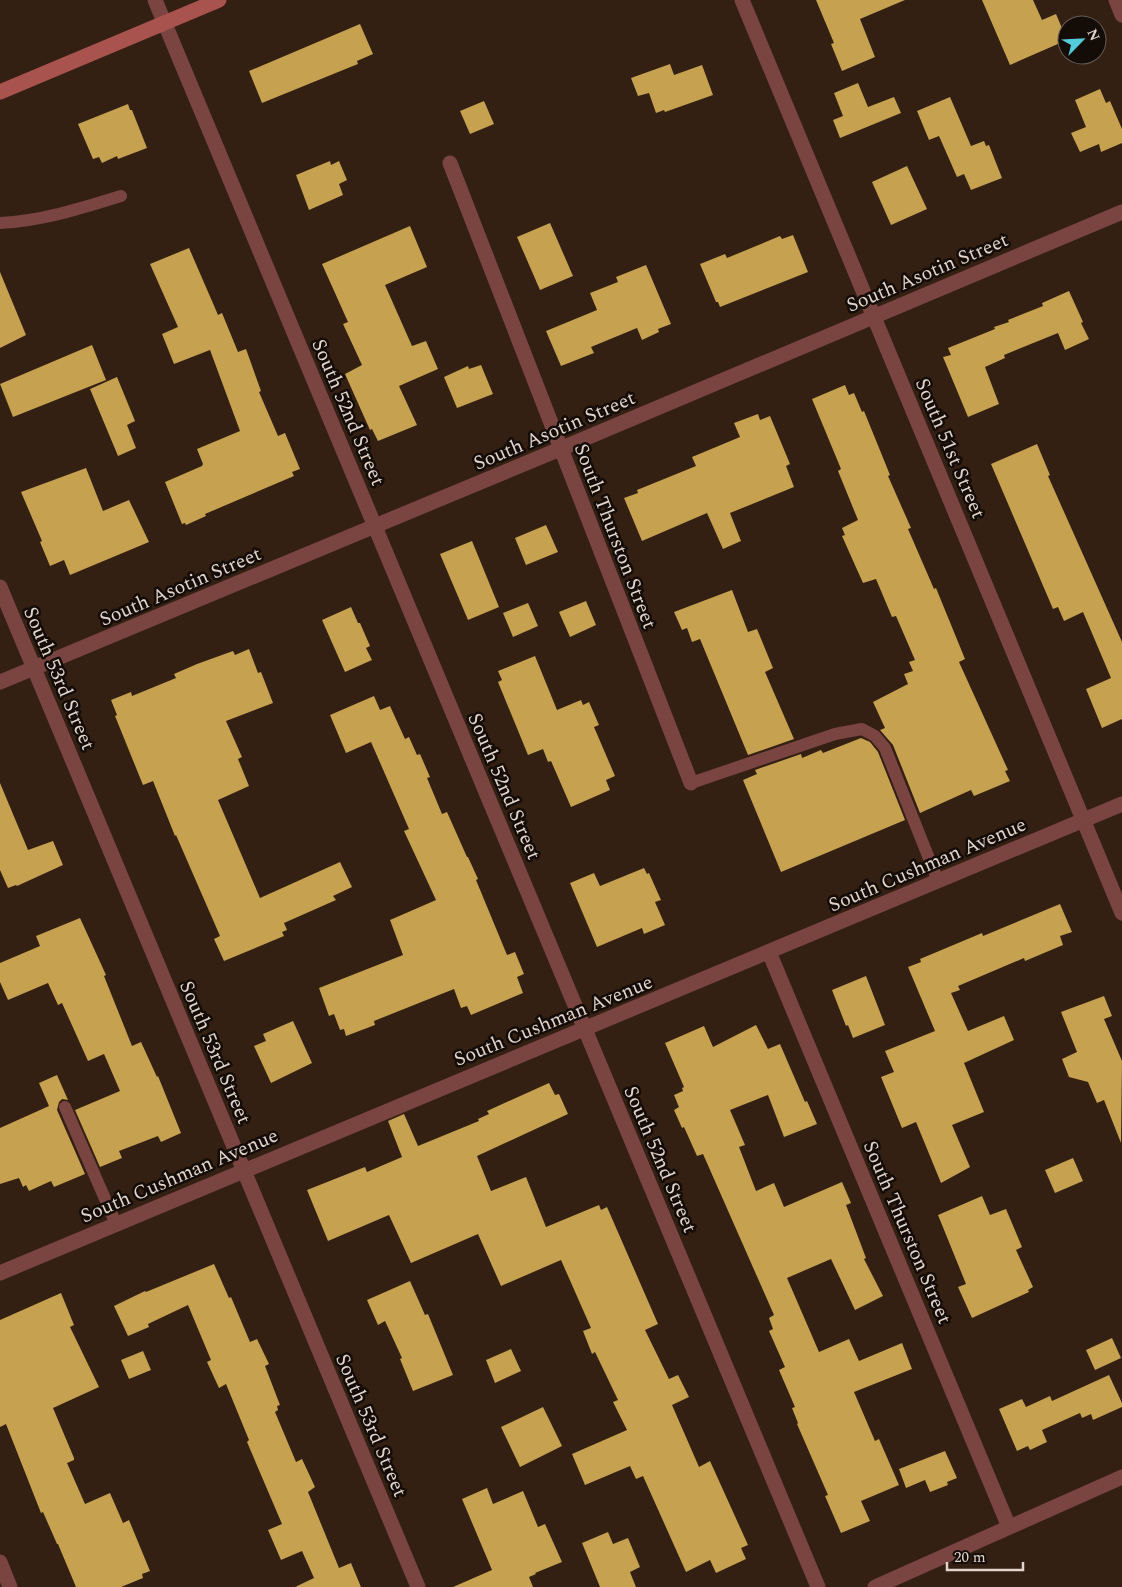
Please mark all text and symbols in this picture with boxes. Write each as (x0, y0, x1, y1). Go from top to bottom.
north arrow (1057, 15, 1107, 65)
text: N (1082, 25, 1105, 44)
street label: South Asotin Street (842, 225, 1013, 321)
street label: South 52nd Street (304, 334, 393, 491)
street label: South 51st Street (907, 374, 993, 523)
street label: South Asotin Street (469, 383, 640, 479)
street label: South Thurston Street (566, 439, 664, 633)
street label: South Asotin Street (95, 539, 266, 635)
street label: South 53rd Street (15, 602, 103, 755)
street label: South 52nd Street (460, 708, 549, 865)
street label: South Cushman Avenue (824, 810, 1031, 920)
street label: South Cushman Avenue (449, 967, 657, 1075)
street label: South 53rd Street (171, 976, 259, 1129)
street label: South 52nd Street (616, 1081, 705, 1238)
street label: South Cushman Avenue (76, 1121, 283, 1231)
street label: South Thurston Street (855, 1136, 959, 1329)
street label: South 53rd Street (327, 1349, 415, 1502)
scale bar (947, 1540, 1023, 1572)
text: 20 m (954, 1546, 986, 1569)

